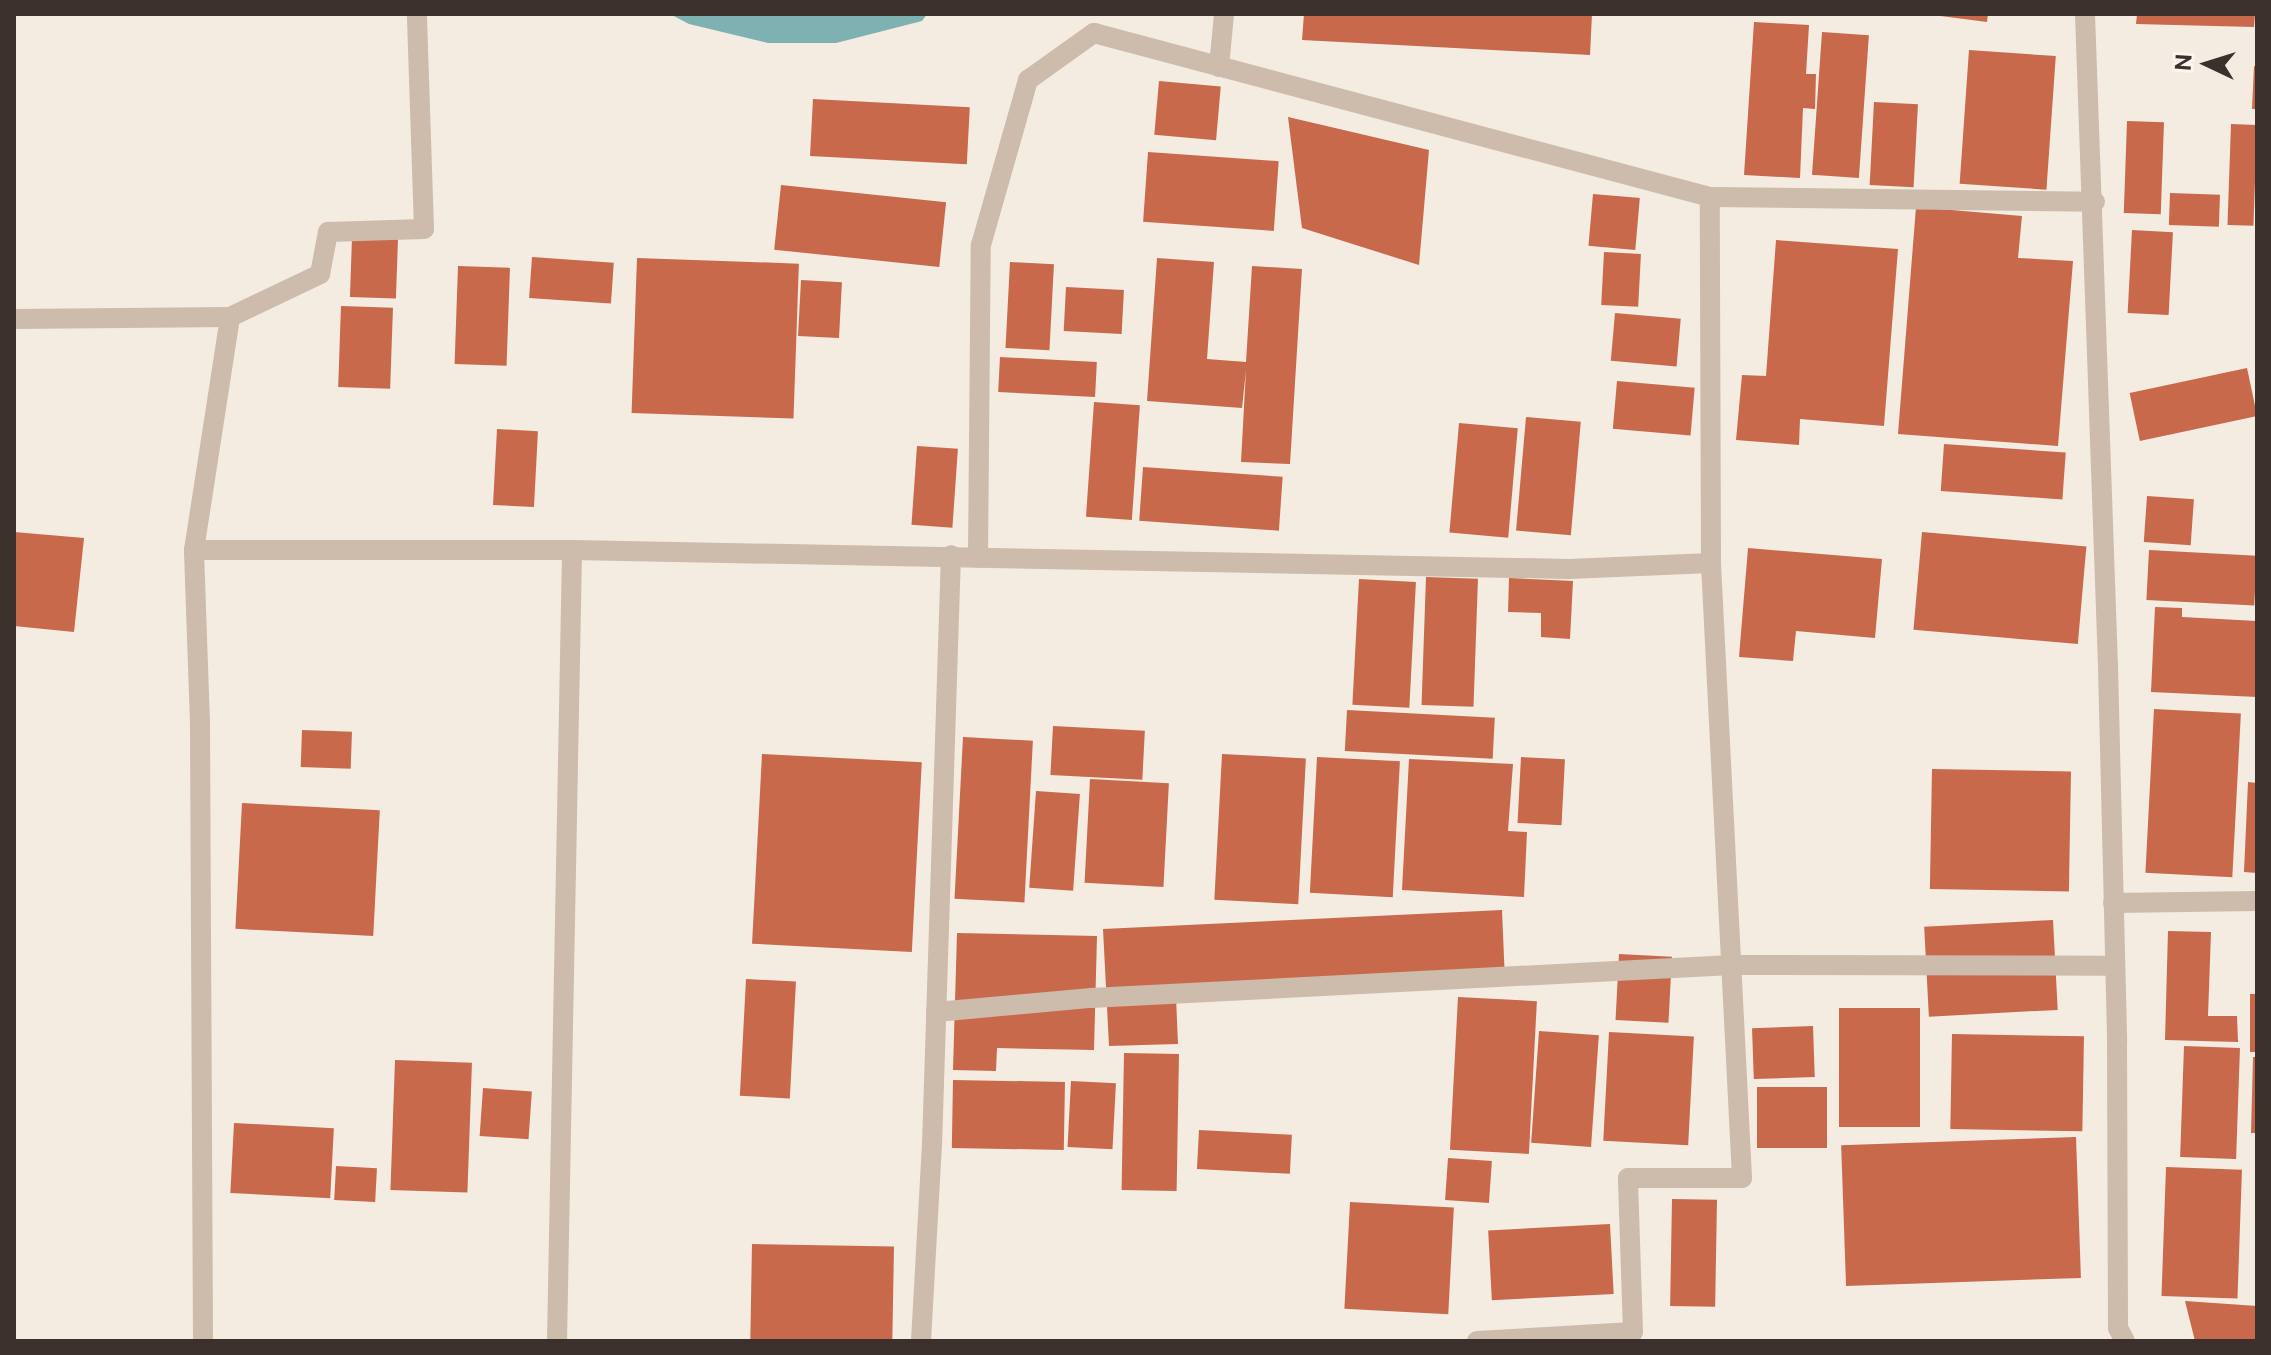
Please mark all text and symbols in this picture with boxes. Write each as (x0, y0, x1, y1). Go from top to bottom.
north arrow (2167, 24, 2247, 104)
text: N (2169, 53, 2197, 72)

